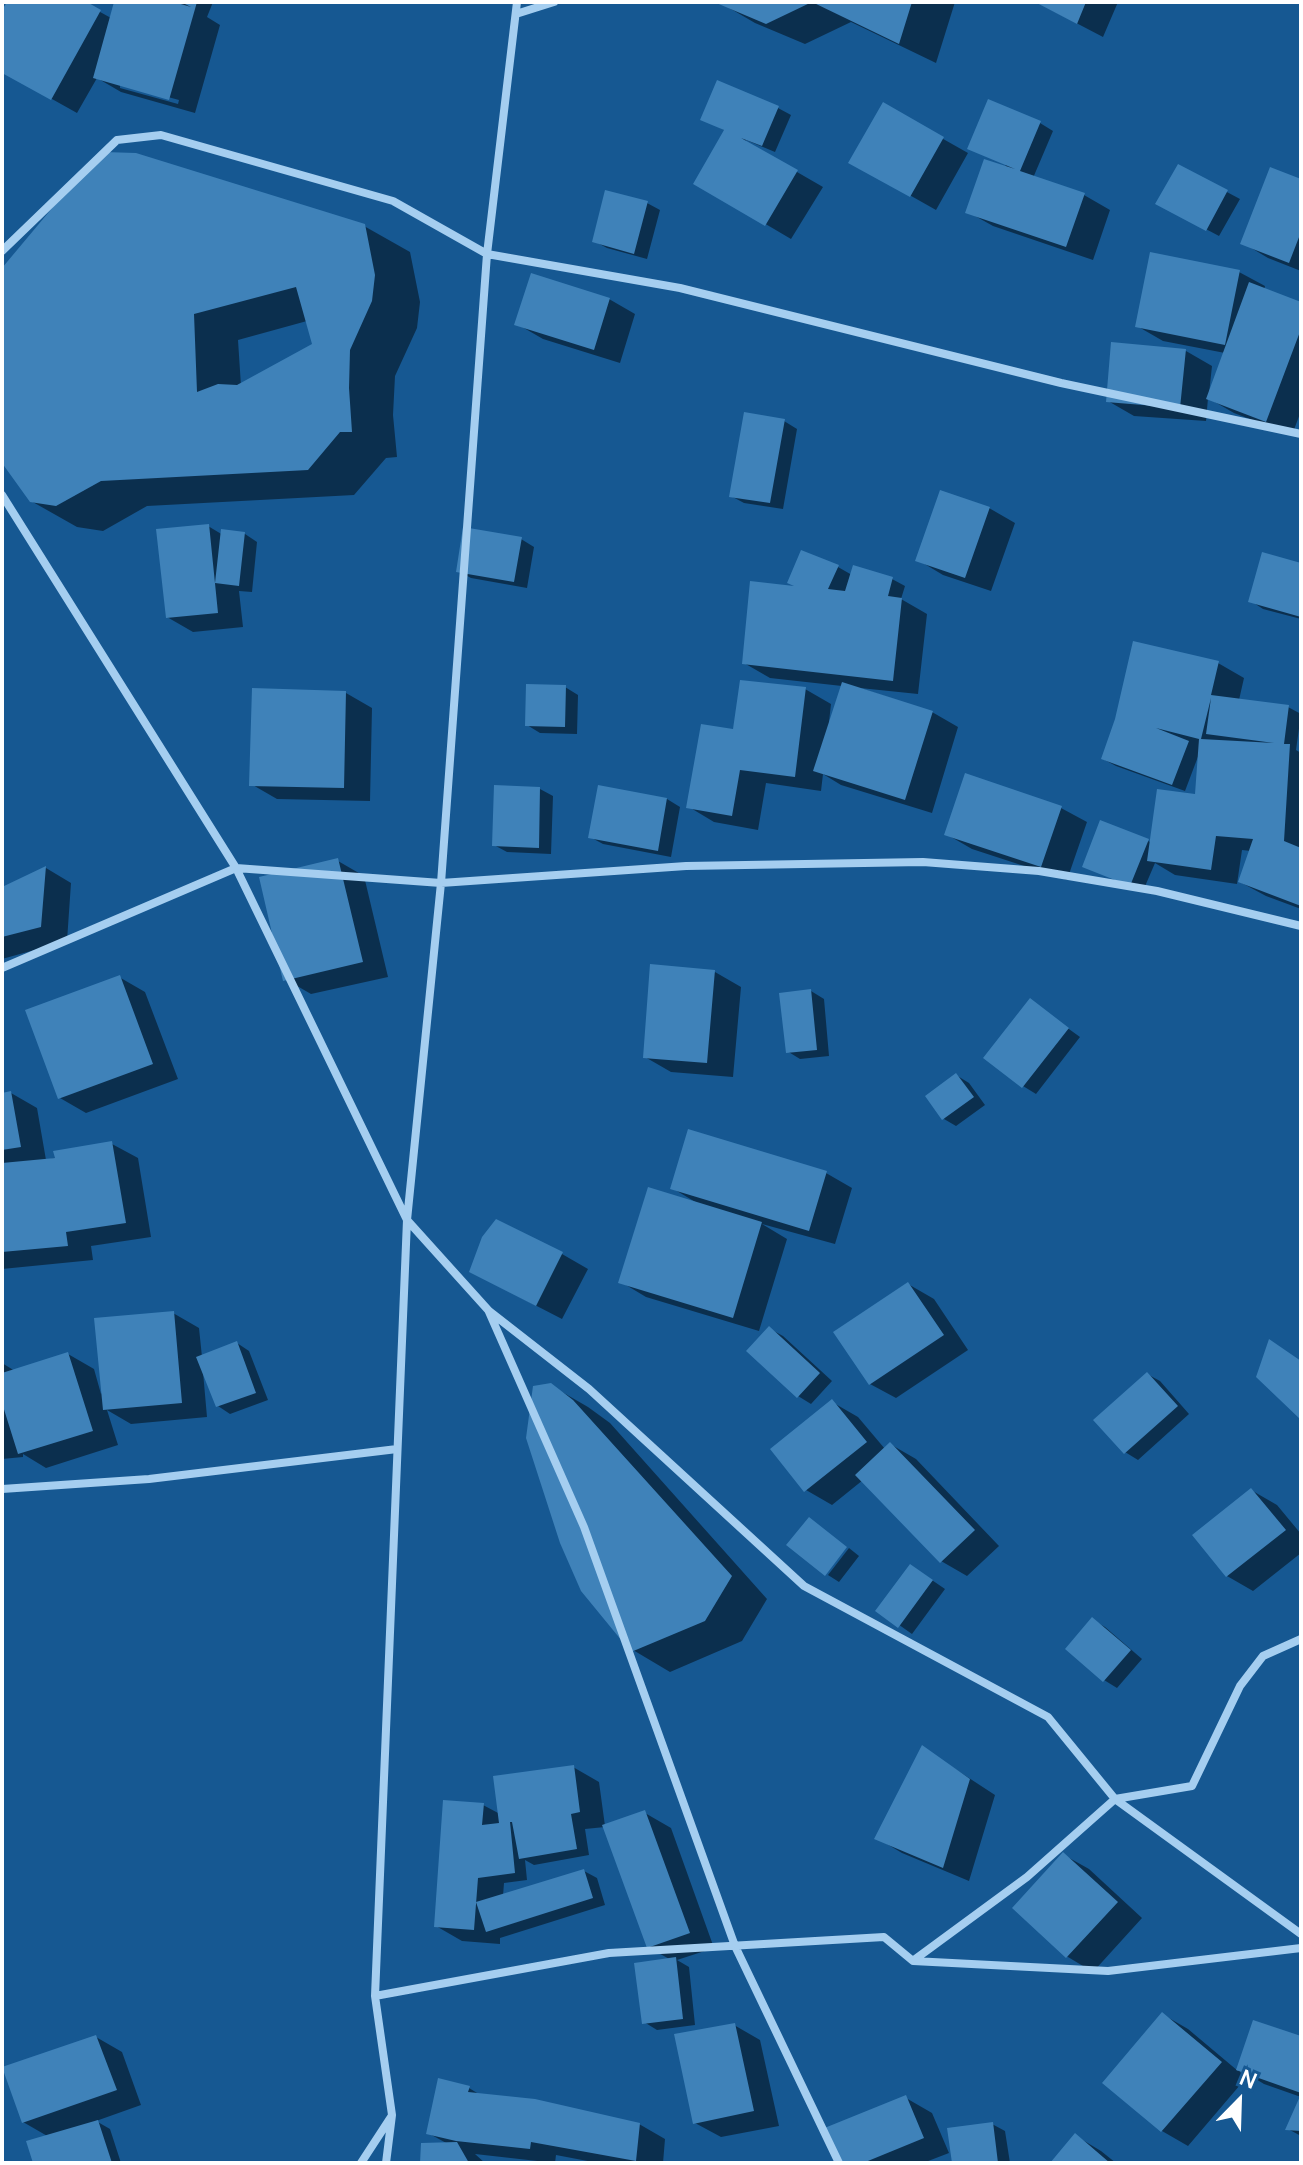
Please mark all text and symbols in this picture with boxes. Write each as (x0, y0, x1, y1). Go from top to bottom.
north arrow (1199, 2061, 1279, 2141)
text: N (1235, 2062, 1262, 2096)

